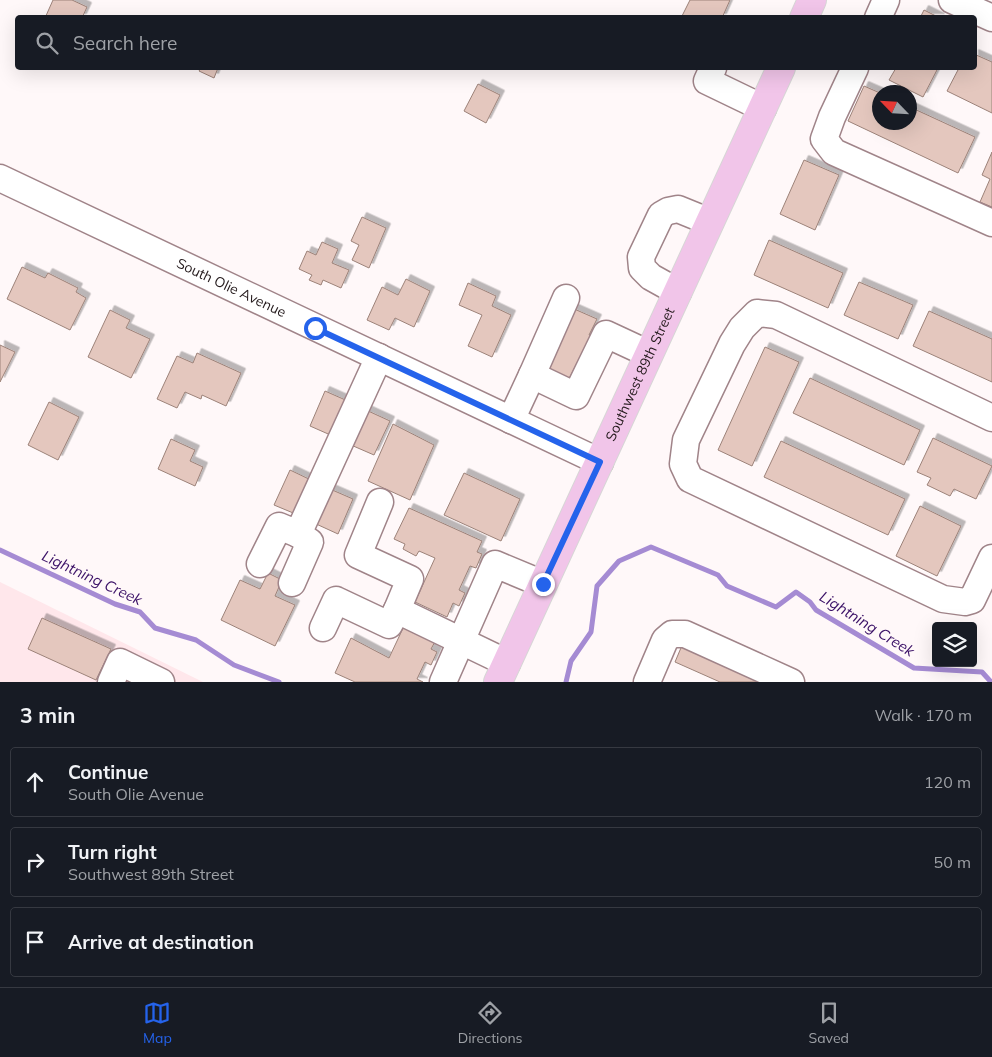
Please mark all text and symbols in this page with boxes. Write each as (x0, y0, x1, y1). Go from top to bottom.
search box (15, 15, 977, 70)
icon: search (33, 29, 61, 57)
text: Search here (73, 31, 177, 55)
north arrow (872, 85, 917, 130)
street label: South Olie Avenue (174, 254, 289, 321)
street label: Southwest 89th Street (601, 304, 679, 444)
route start (304, 317, 327, 340)
water label: Lightning Creek (39, 546, 147, 610)
route end (532, 573, 555, 596)
water label: Lightning Creek (816, 587, 919, 661)
map controls (932, 622, 977, 667)
button: layers (932, 622, 977, 667)
text: 3 min (20, 702, 75, 728)
text: Walk · 170 m (874, 705, 972, 725)
text: Continue (68, 760, 148, 784)
icon: ahead (21, 768, 49, 796)
text: 120 m (924, 772, 971, 792)
text: South Olie Avenue (68, 784, 204, 804)
text: Turn right (68, 840, 157, 864)
icon: right (21, 848, 49, 876)
text: 50 m (934, 852, 971, 872)
text: Southwest 89th Street (68, 864, 234, 884)
icon: arrive (21, 928, 49, 956)
text: Arrive at destination (68, 930, 254, 954)
tab: Map (143, 999, 172, 1047)
tab: Directions (458, 999, 523, 1047)
tab: Saved (809, 999, 849, 1047)

